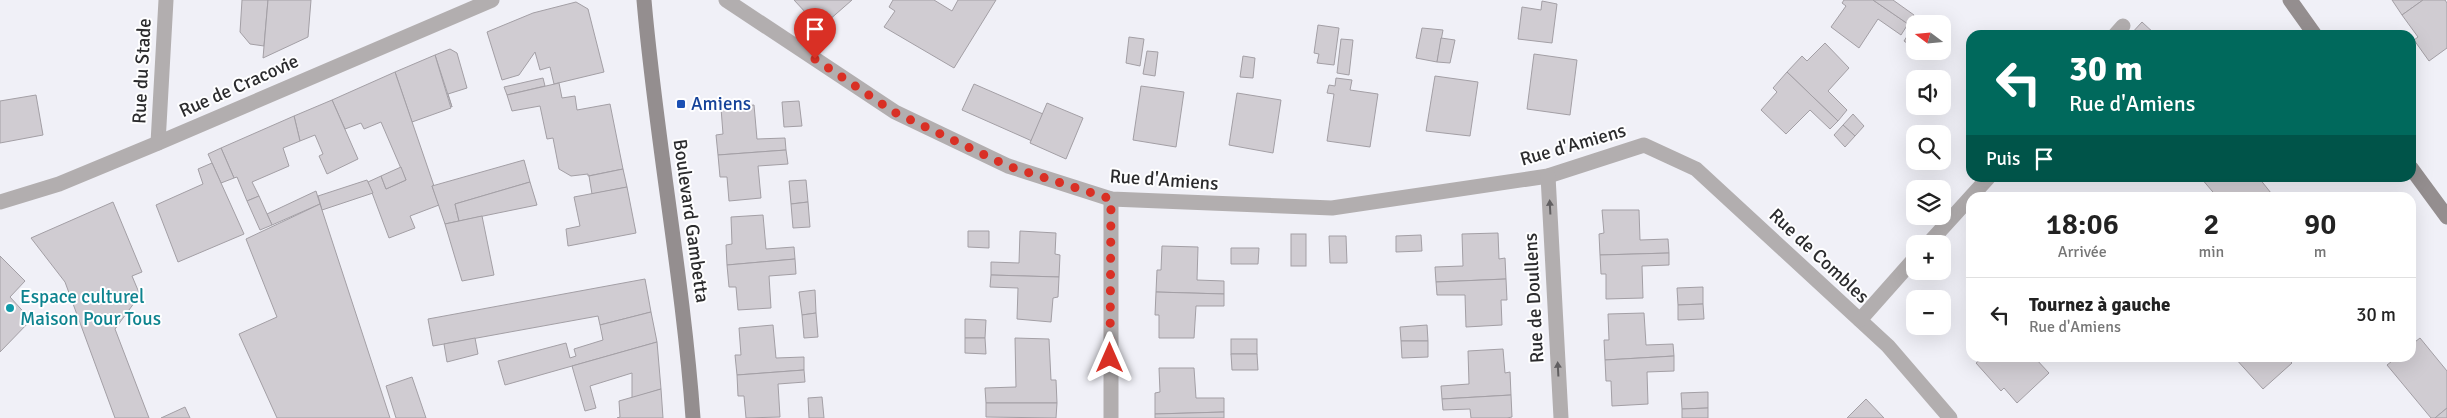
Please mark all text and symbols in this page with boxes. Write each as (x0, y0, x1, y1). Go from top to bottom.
pin (794, 8, 836, 59)
icon: arrive (801, 15, 829, 43)
north arrow (1906, 15, 1951, 60)
map controls (1906, 15, 1951, 335)
street label: Rue du Stade (127, 17, 157, 125)
text: 30 m (2069, 47, 2143, 90)
street label: Rue de Cracovie (176, 49, 302, 123)
icon: left (1986, 50, 2051, 115)
button: sound (1906, 70, 1951, 115)
text: Rue d'Amiens (2069, 90, 2195, 117)
place label: Amiens (691, 92, 751, 116)
marker: Amiens (675, 98, 687, 110)
street label: Rue d'Amiens (1517, 118, 1629, 172)
button: search (1906, 125, 1951, 170)
street label: Boulevard Gambetta (668, 138, 714, 304)
icon: arrive (2030, 145, 2058, 173)
text: Puis (1986, 147, 2020, 171)
street label: Rue d'Amiens (1109, 164, 1219, 196)
button: layers (1906, 180, 1951, 225)
one-way arrow (1545, 199, 1553, 215)
street label: Rue de Combles (1764, 203, 1874, 309)
text: 18:06 (2046, 206, 2119, 243)
text: 2 (2203, 206, 2220, 243)
text: 90 (2304, 206, 2336, 243)
street label: Rue de Doullens (1519, 232, 1549, 364)
button: + (1906, 235, 1951, 280)
text: Arrivée (2058, 242, 2107, 262)
text: min (2199, 242, 2224, 262)
text: m (2314, 242, 2327, 262)
place label: Espace culturel Maison Pour Tous (20, 285, 161, 331)
button: − (1906, 290, 1951, 335)
text: Tournez à gauche (2029, 293, 2170, 317)
icon: left (1986, 301, 2014, 329)
marker: Espace culturel Maison Pour Tous (4, 302, 16, 314)
text: 30 m (2356, 303, 2396, 327)
text: Rue d'Amiens (2029, 317, 2121, 337)
position arrow (1083, 331, 1135, 383)
one-way arrow (1554, 361, 1562, 377)

